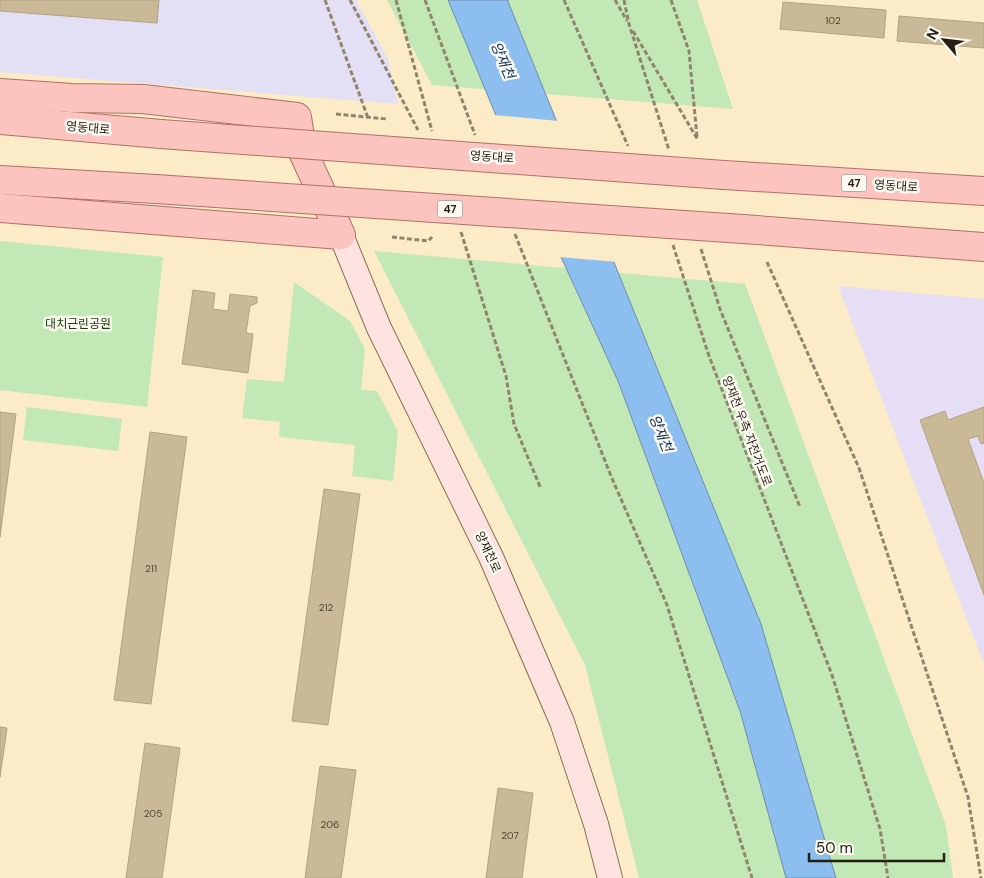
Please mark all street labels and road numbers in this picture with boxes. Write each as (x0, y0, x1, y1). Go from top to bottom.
street label: 영동대로 (65, 118, 111, 138)
street label: 영동대로 (469, 147, 515, 167)
road number: 47 (842, 174, 866, 192)
street label: 영동대로 (873, 176, 919, 196)
road number: 47 (438, 200, 462, 218)
street label: 양재천 우측 자전거도로 (719, 374, 775, 488)
street label: 양재천로 (471, 529, 505, 575)

